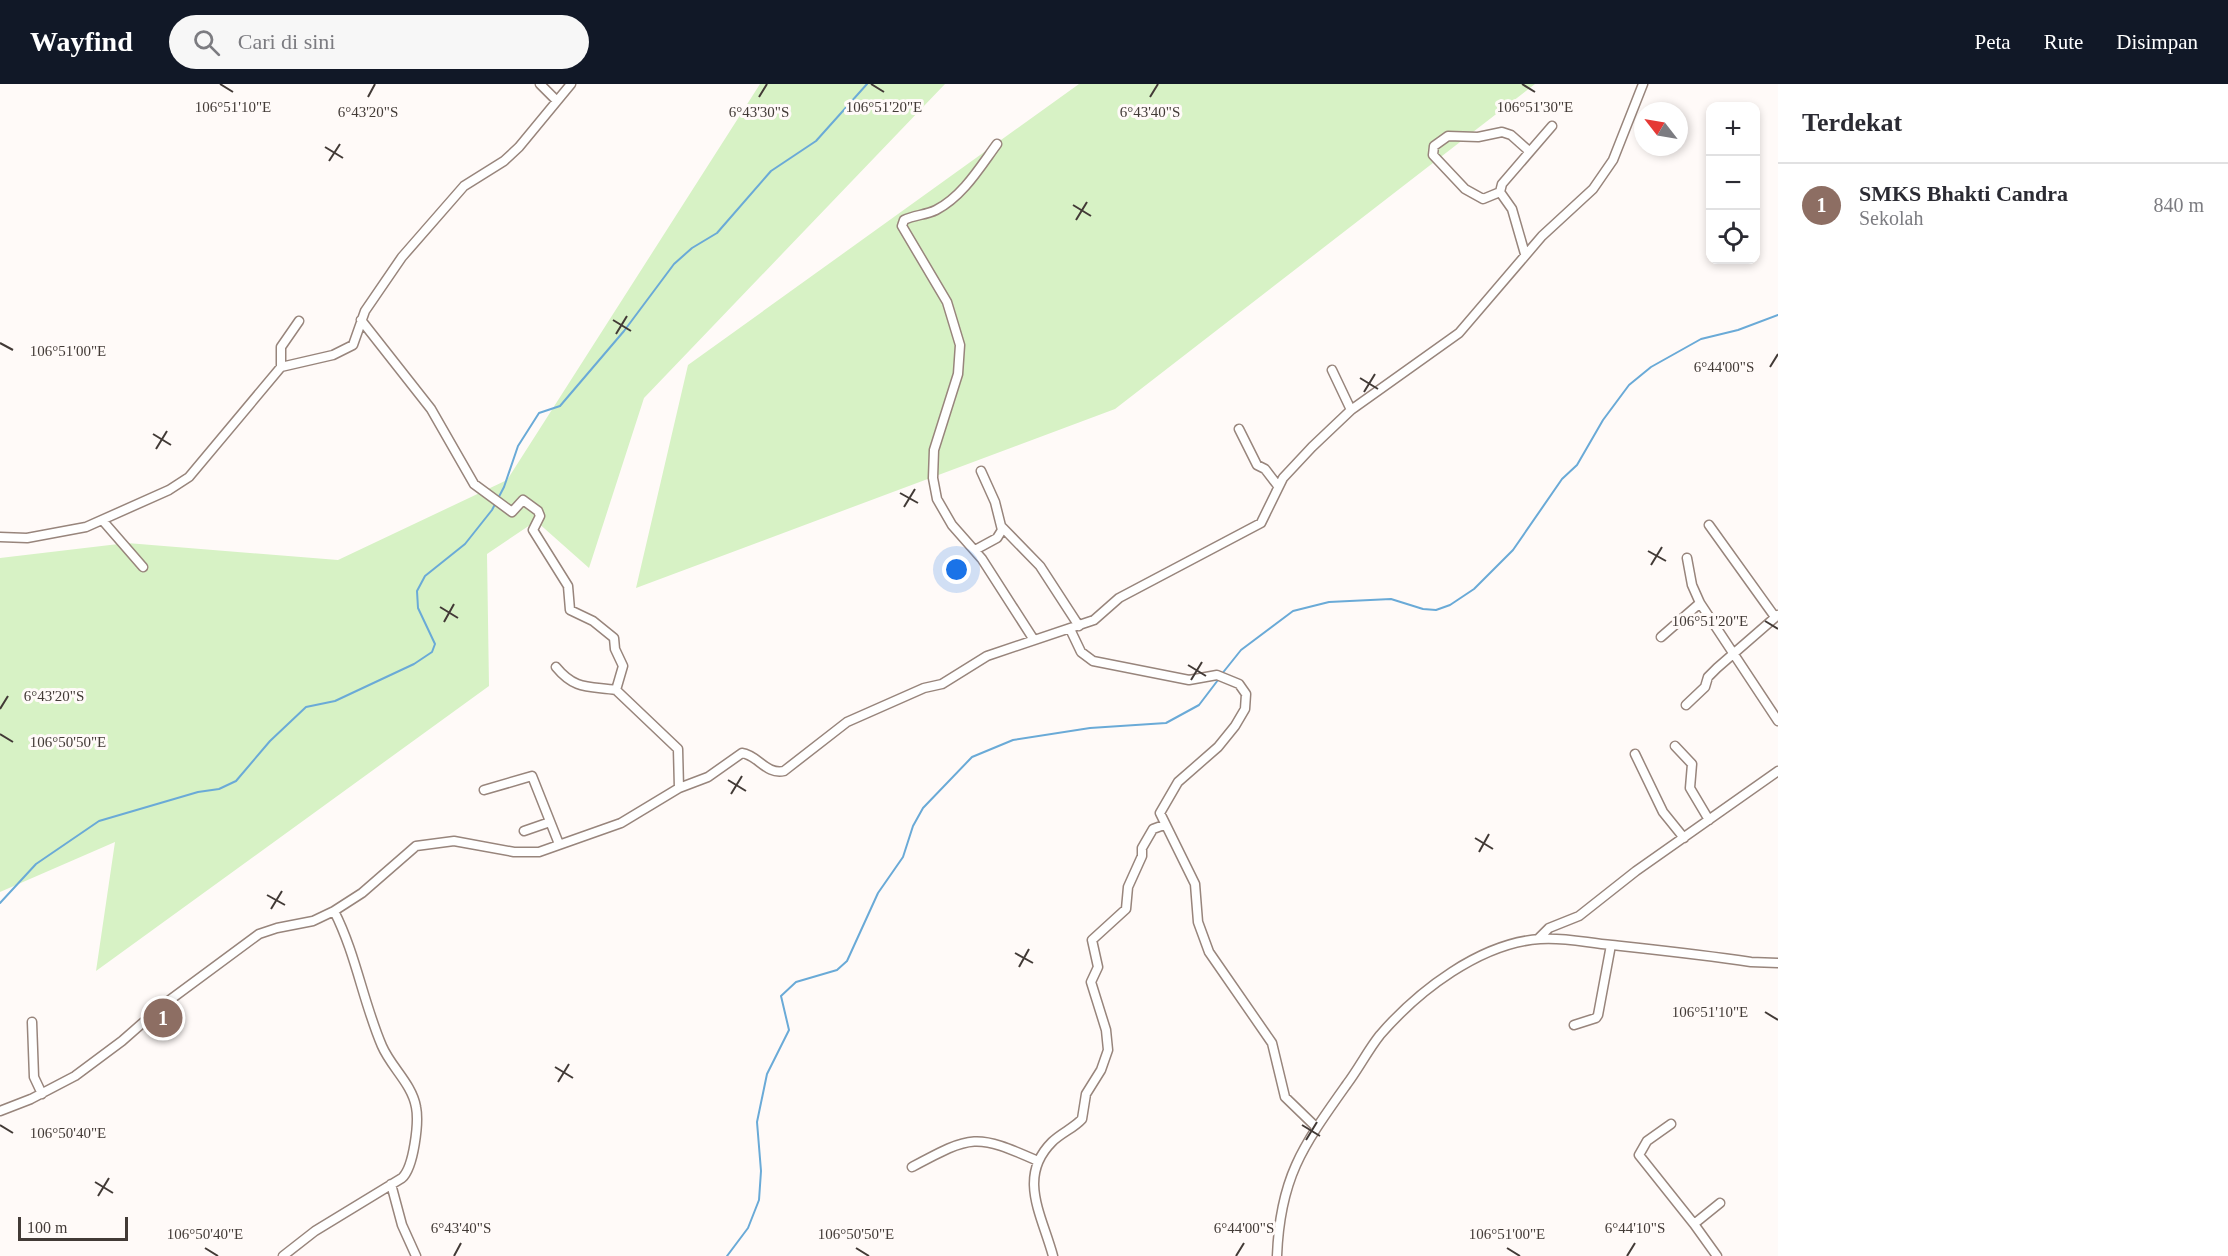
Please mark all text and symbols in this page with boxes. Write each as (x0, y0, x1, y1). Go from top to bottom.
search box (169, 15, 589, 69)
text: Wayfind (30, 26, 133, 57)
icon: search (190, 26, 223, 59)
text: Cari di sini (238, 29, 335, 54)
text: Peta (1975, 30, 2011, 54)
text: Rute (2044, 30, 2083, 54)
text: Disimpan (2116, 30, 2198, 54)
text: 106°51'10"E (195, 99, 271, 115)
text: 106°51'20"E (846, 99, 922, 115)
text: 106°51'30"E (1497, 99, 1573, 115)
north arrow (1634, 102, 1688, 156)
map controls (1706, 102, 1760, 264)
button: + (1706, 102, 1760, 156)
text: 6°43'20"S (338, 104, 398, 120)
text: 6°43'30"S (729, 104, 789, 120)
text: 6°43'40"S (1120, 104, 1180, 120)
text: Terdekat (1802, 108, 1902, 137)
button: − (1706, 156, 1760, 210)
text: SMKS Bhakti Candra (1859, 181, 2068, 206)
text: 1 (1817, 194, 1827, 216)
text: 840 m (2153, 194, 2204, 216)
text: Sekolah (1859, 207, 1923, 229)
button: locate (1706, 210, 1760, 264)
text: 106°51'00"E (30, 343, 106, 359)
text: 6°44'00"S (1694, 359, 1754, 375)
your location (942, 555, 971, 584)
text: 106°51'20"E (1672, 613, 1748, 629)
text: 6°43'20"S (24, 688, 84, 704)
text: 106°50'50"E (30, 734, 106, 750)
pin: 1 (144, 996, 182, 1040)
text: 106°51'10"E (1672, 1004, 1748, 1020)
text: 106°50'40"E (30, 1125, 106, 1141)
scale bar (18, 1214, 128, 1242)
text: 100 m (27, 1219, 67, 1236)
text: 6°43'40"S (431, 1220, 491, 1236)
text: 6°44'00"S (1214, 1220, 1274, 1236)
text: 6°44'10"S (1605, 1220, 1665, 1236)
text: 106°50'40"E (167, 1226, 243, 1242)
text: 106°50'50"E (818, 1226, 894, 1242)
text: 106°51'00"E (1469, 1226, 1545, 1242)

